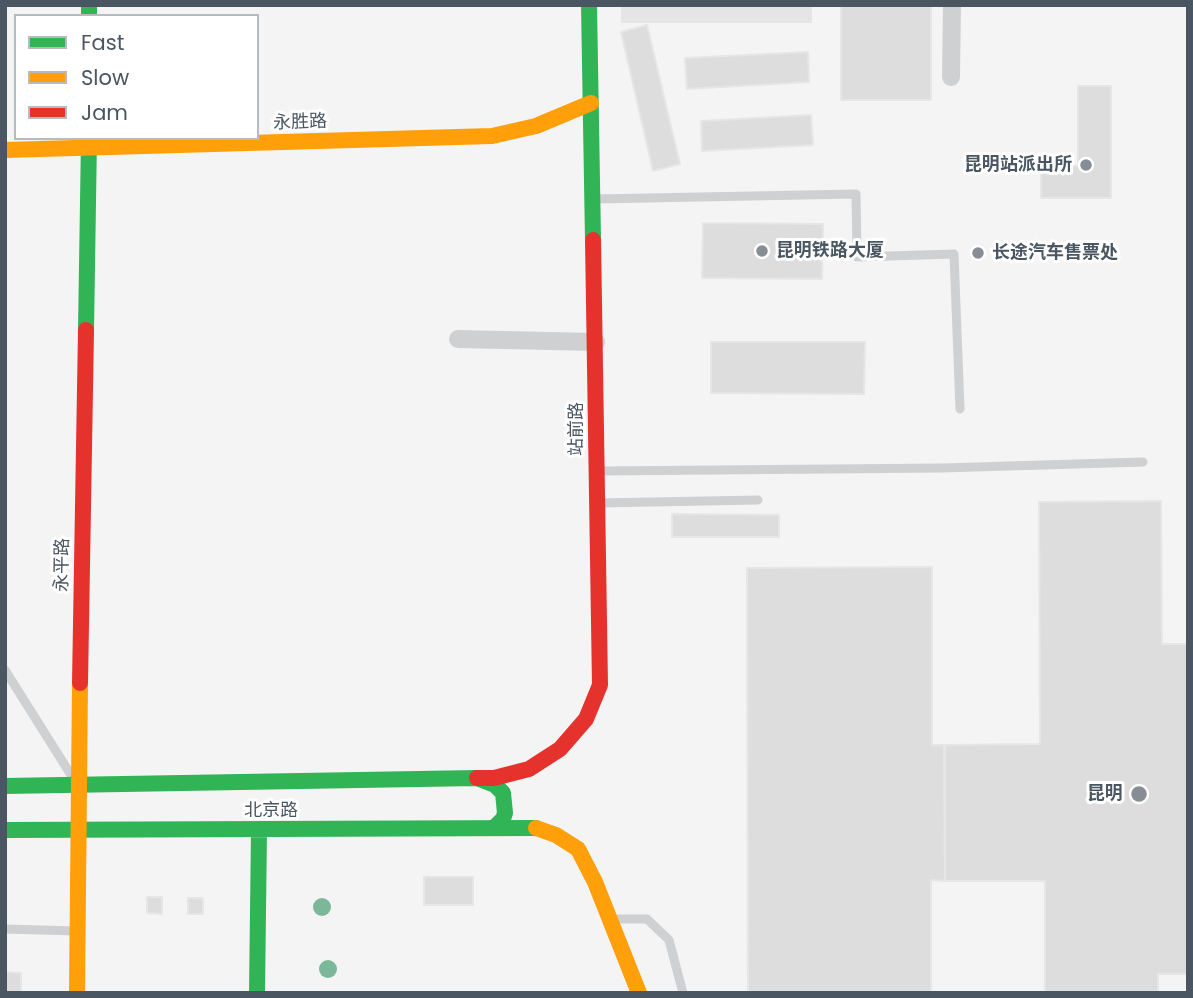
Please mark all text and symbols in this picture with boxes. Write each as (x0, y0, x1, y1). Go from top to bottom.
legend (14, 14, 259, 140)
text: Fast (81, 28, 124, 57)
text: Slow (81, 63, 129, 92)
text: Jam (81, 98, 128, 127)
street label: 永胜路 (273, 111, 327, 135)
place label: 昆明站派出所 (964, 154, 1072, 176)
marker: 昆明站派出所 (1078, 157, 1094, 173)
place label: 昆明铁路大厦 (776, 240, 884, 262)
place label: 长途汽车售票处 (992, 242, 1118, 264)
marker: 昆明铁路大厦 (754, 243, 770, 259)
marker: 长途汽车售票处 (970, 245, 986, 261)
street label: 站前路 (566, 402, 588, 456)
street label: 永平路 (52, 538, 74, 592)
place label: 昆明 (1087, 783, 1123, 805)
marker: 昆明 (1129, 784, 1149, 804)
street label: 北京路 (244, 800, 298, 822)

